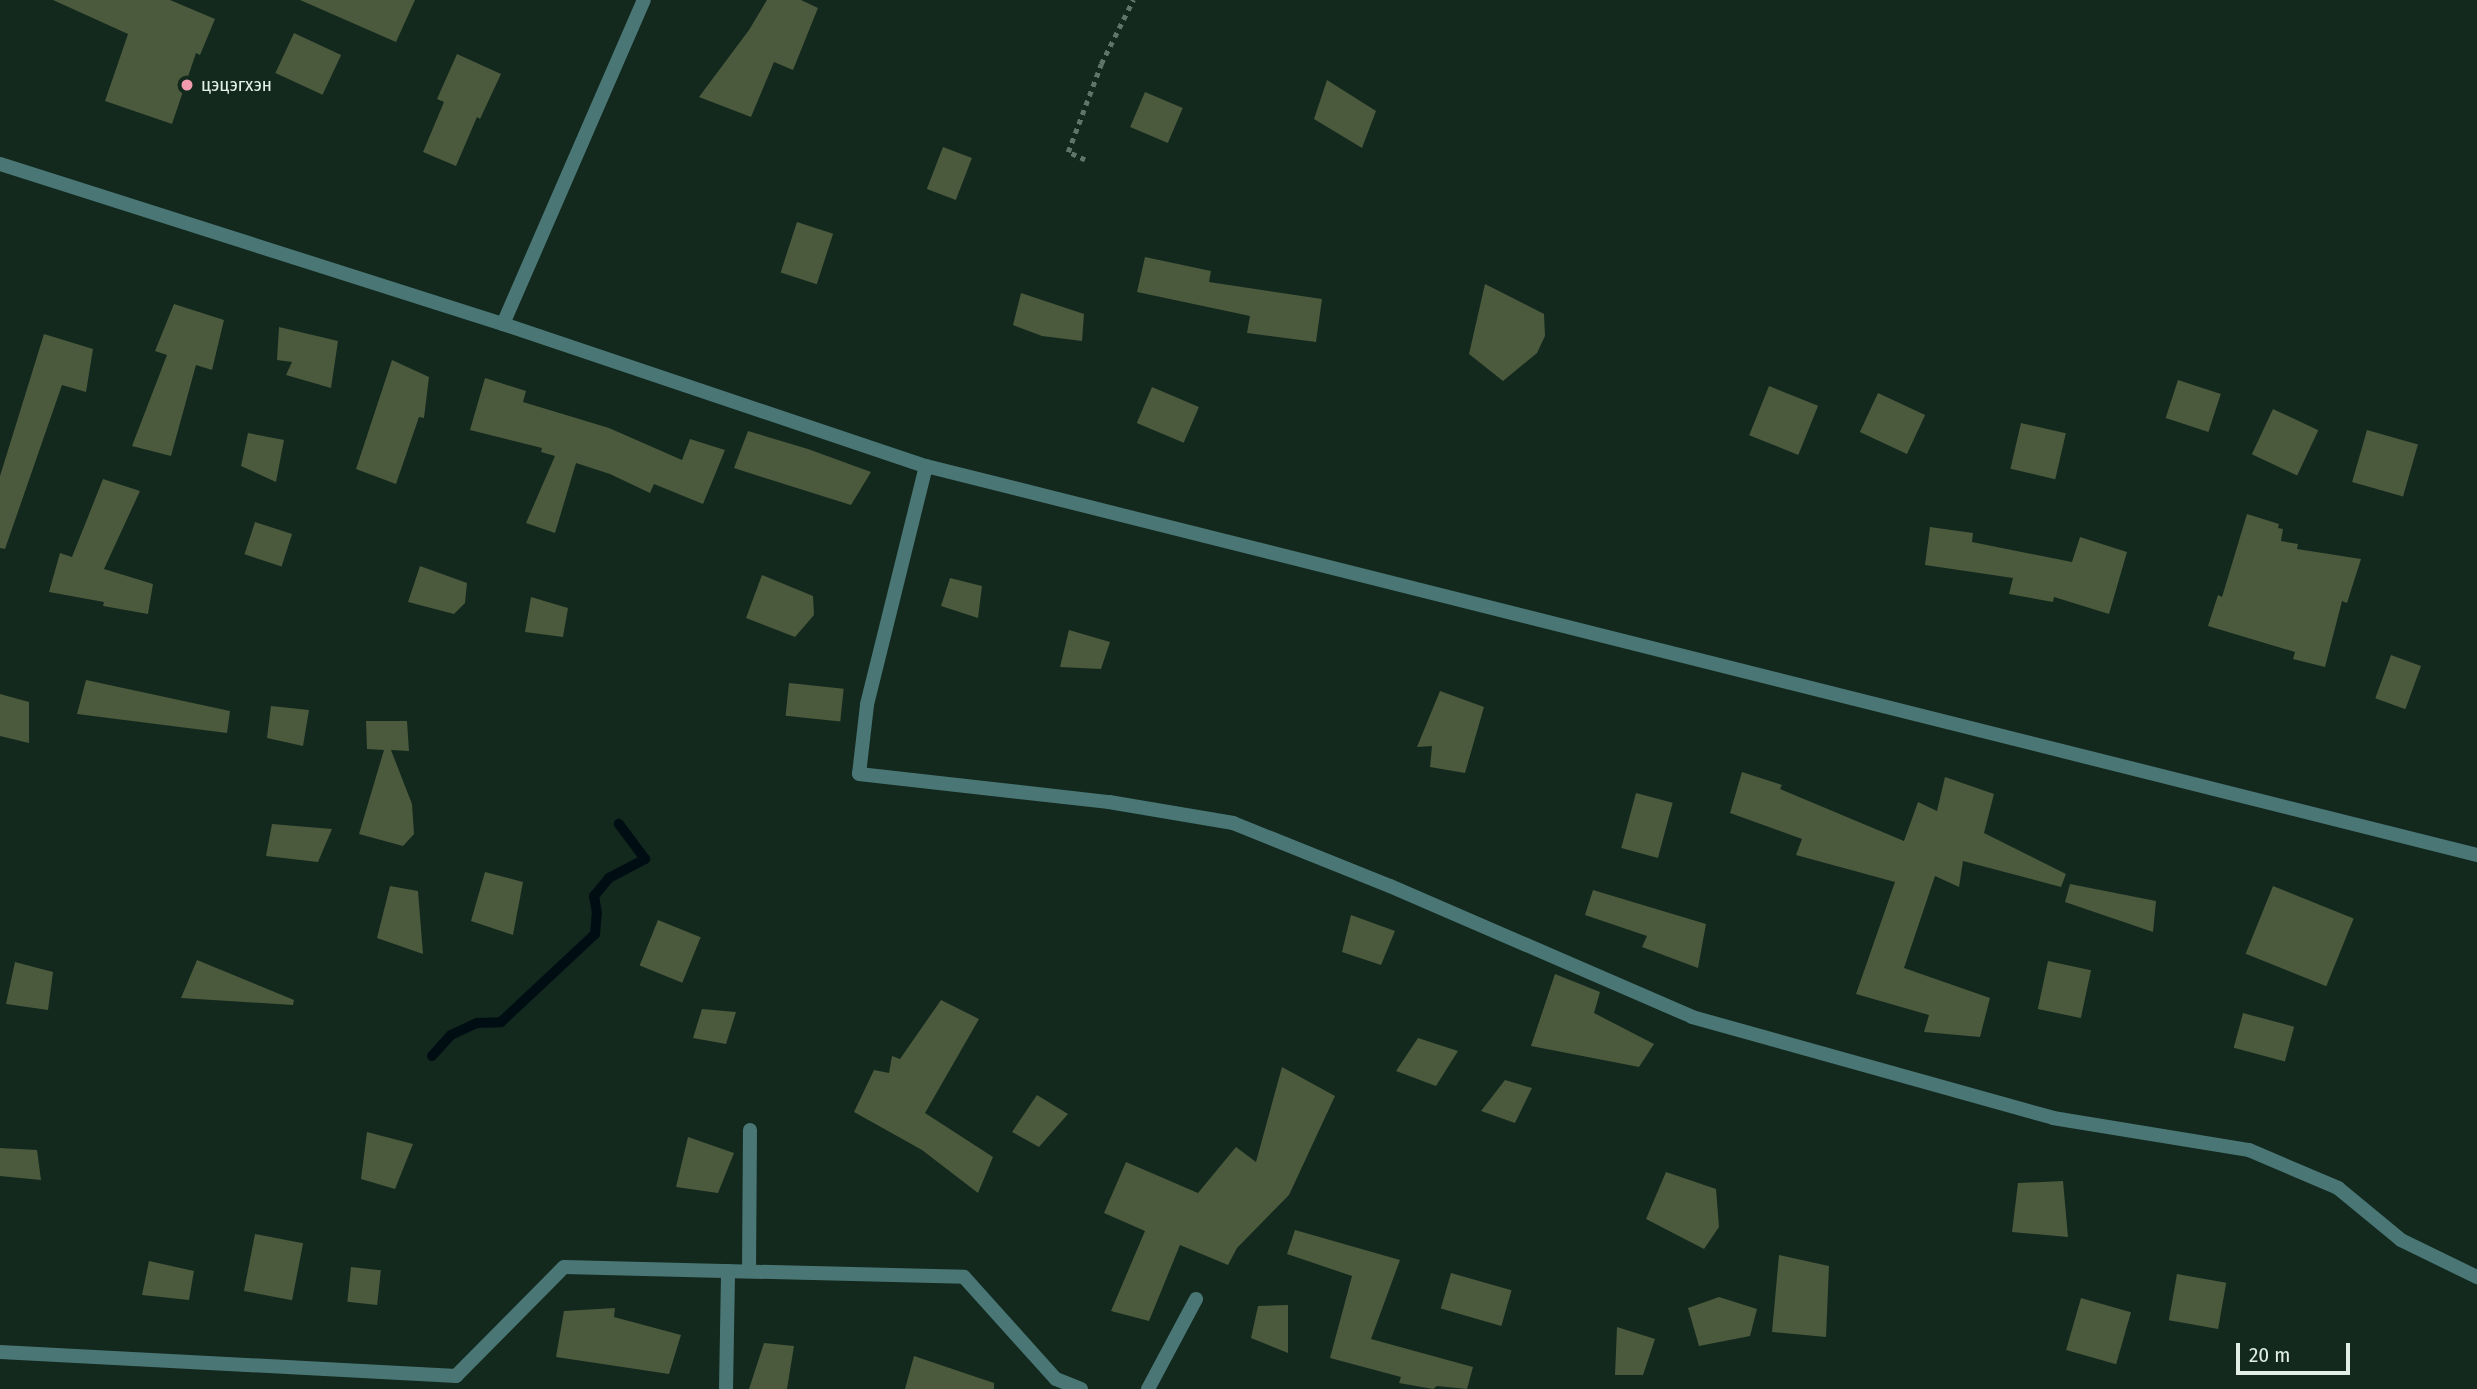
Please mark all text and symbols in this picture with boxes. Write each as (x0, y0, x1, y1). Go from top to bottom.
place label: цэцэгхэн (201, 74, 272, 96)
marker: цэцэгхэн (179, 77, 195, 93)
scale bar (2239, 1330, 2353, 1374)
text: 20 m (2249, 1342, 2290, 1368)

